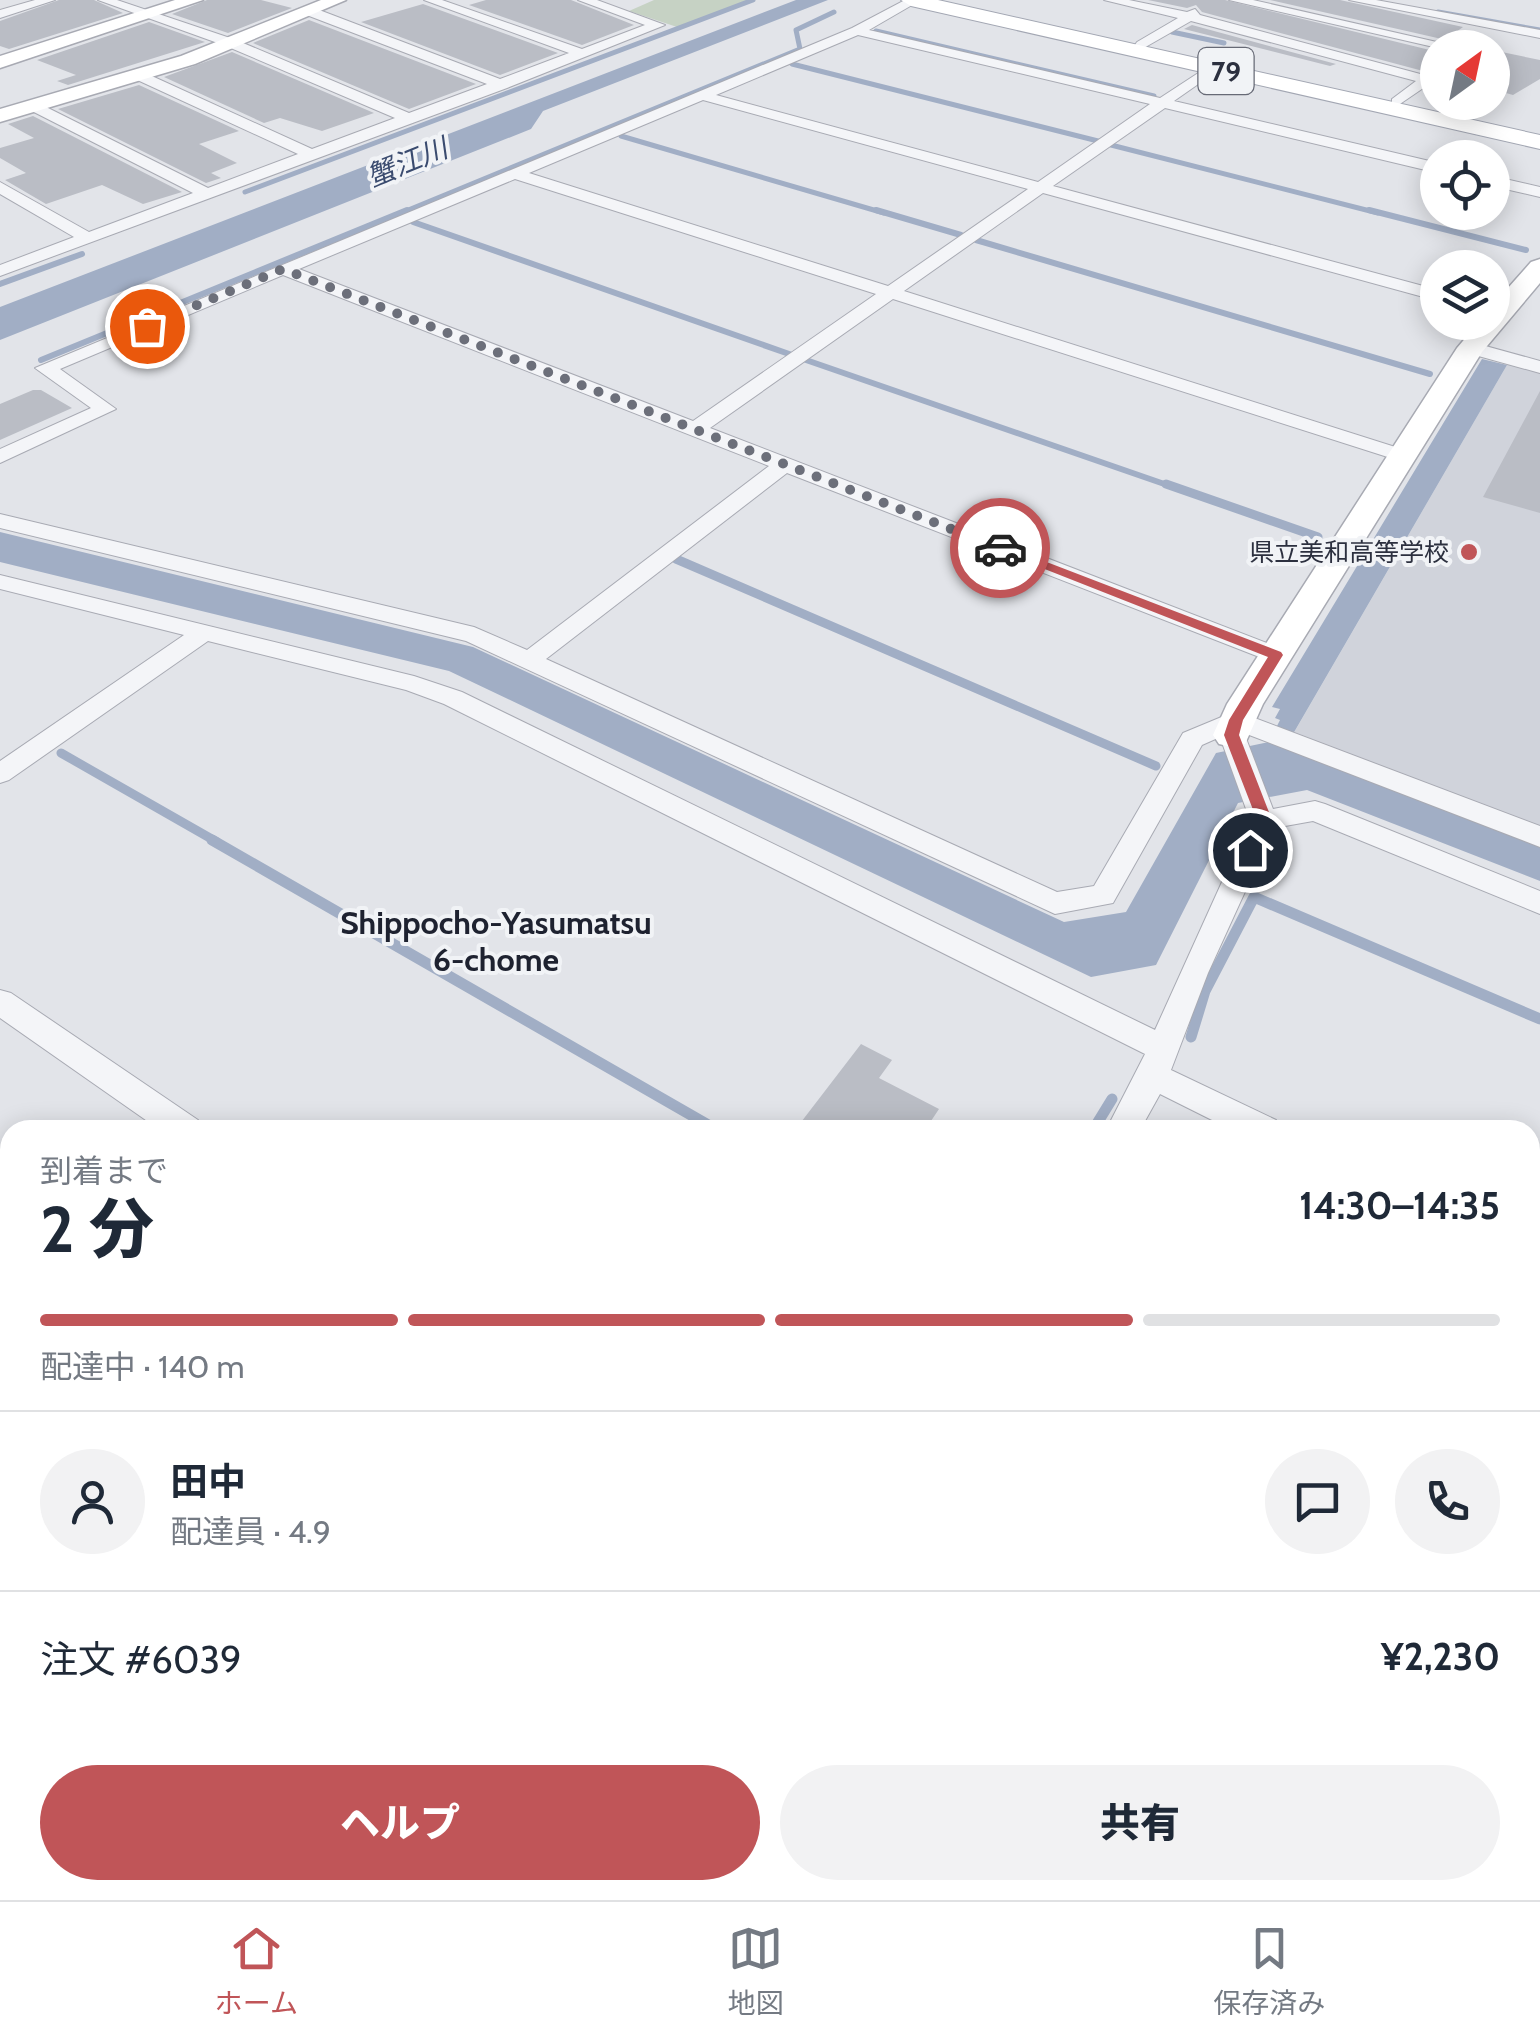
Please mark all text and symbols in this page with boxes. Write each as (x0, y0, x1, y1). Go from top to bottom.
north arrow (1420, 30, 1510, 120)
map controls (1420, 30, 1510, 340)
road number: 79 (1198, 48, 1254, 94)
water label: 蟹江川 (362, 129, 455, 193)
button: locate (1420, 140, 1510, 230)
button: layers (1420, 250, 1510, 340)
pin (105, 284, 190, 369)
icon: bag (120, 299, 175, 354)
courier (950, 498, 1050, 598)
icon: car (973, 521, 1028, 576)
place label: 県立美和高等学校 (1249, 537, 1449, 567)
marker: 県立美和高等学校 (1458, 541, 1480, 563)
pin (1208, 808, 1293, 893)
icon: home (1223, 823, 1278, 878)
district label: Shippocho-Yasumatsu 6-chome (340, 903, 652, 979)
text: 到着まで (40, 1151, 168, 1190)
text: 14:30–14:35 (1299, 1182, 1500, 1229)
text: 2 分 (40, 1189, 154, 1268)
text: 配達中 · 140 m (40, 1347, 245, 1386)
button: person (40, 1449, 145, 1554)
button: chat (1265, 1449, 1370, 1554)
button: phone (1395, 1449, 1500, 1554)
text: 田中 (170, 1458, 246, 1505)
text: 配達員 · 4.9 (170, 1512, 331, 1551)
text: ¥2,230 (1381, 1633, 1500, 1680)
text: 注文 #6039 (40, 1636, 242, 1683)
button: ヘルプ (40, 1765, 760, 1880)
button: 共有 (780, 1765, 1500, 1880)
tab: ホーム (215, 1921, 298, 2021)
tab: 地図 (728, 1921, 784, 2021)
tab: 保存済み (1213, 1921, 1325, 2021)

